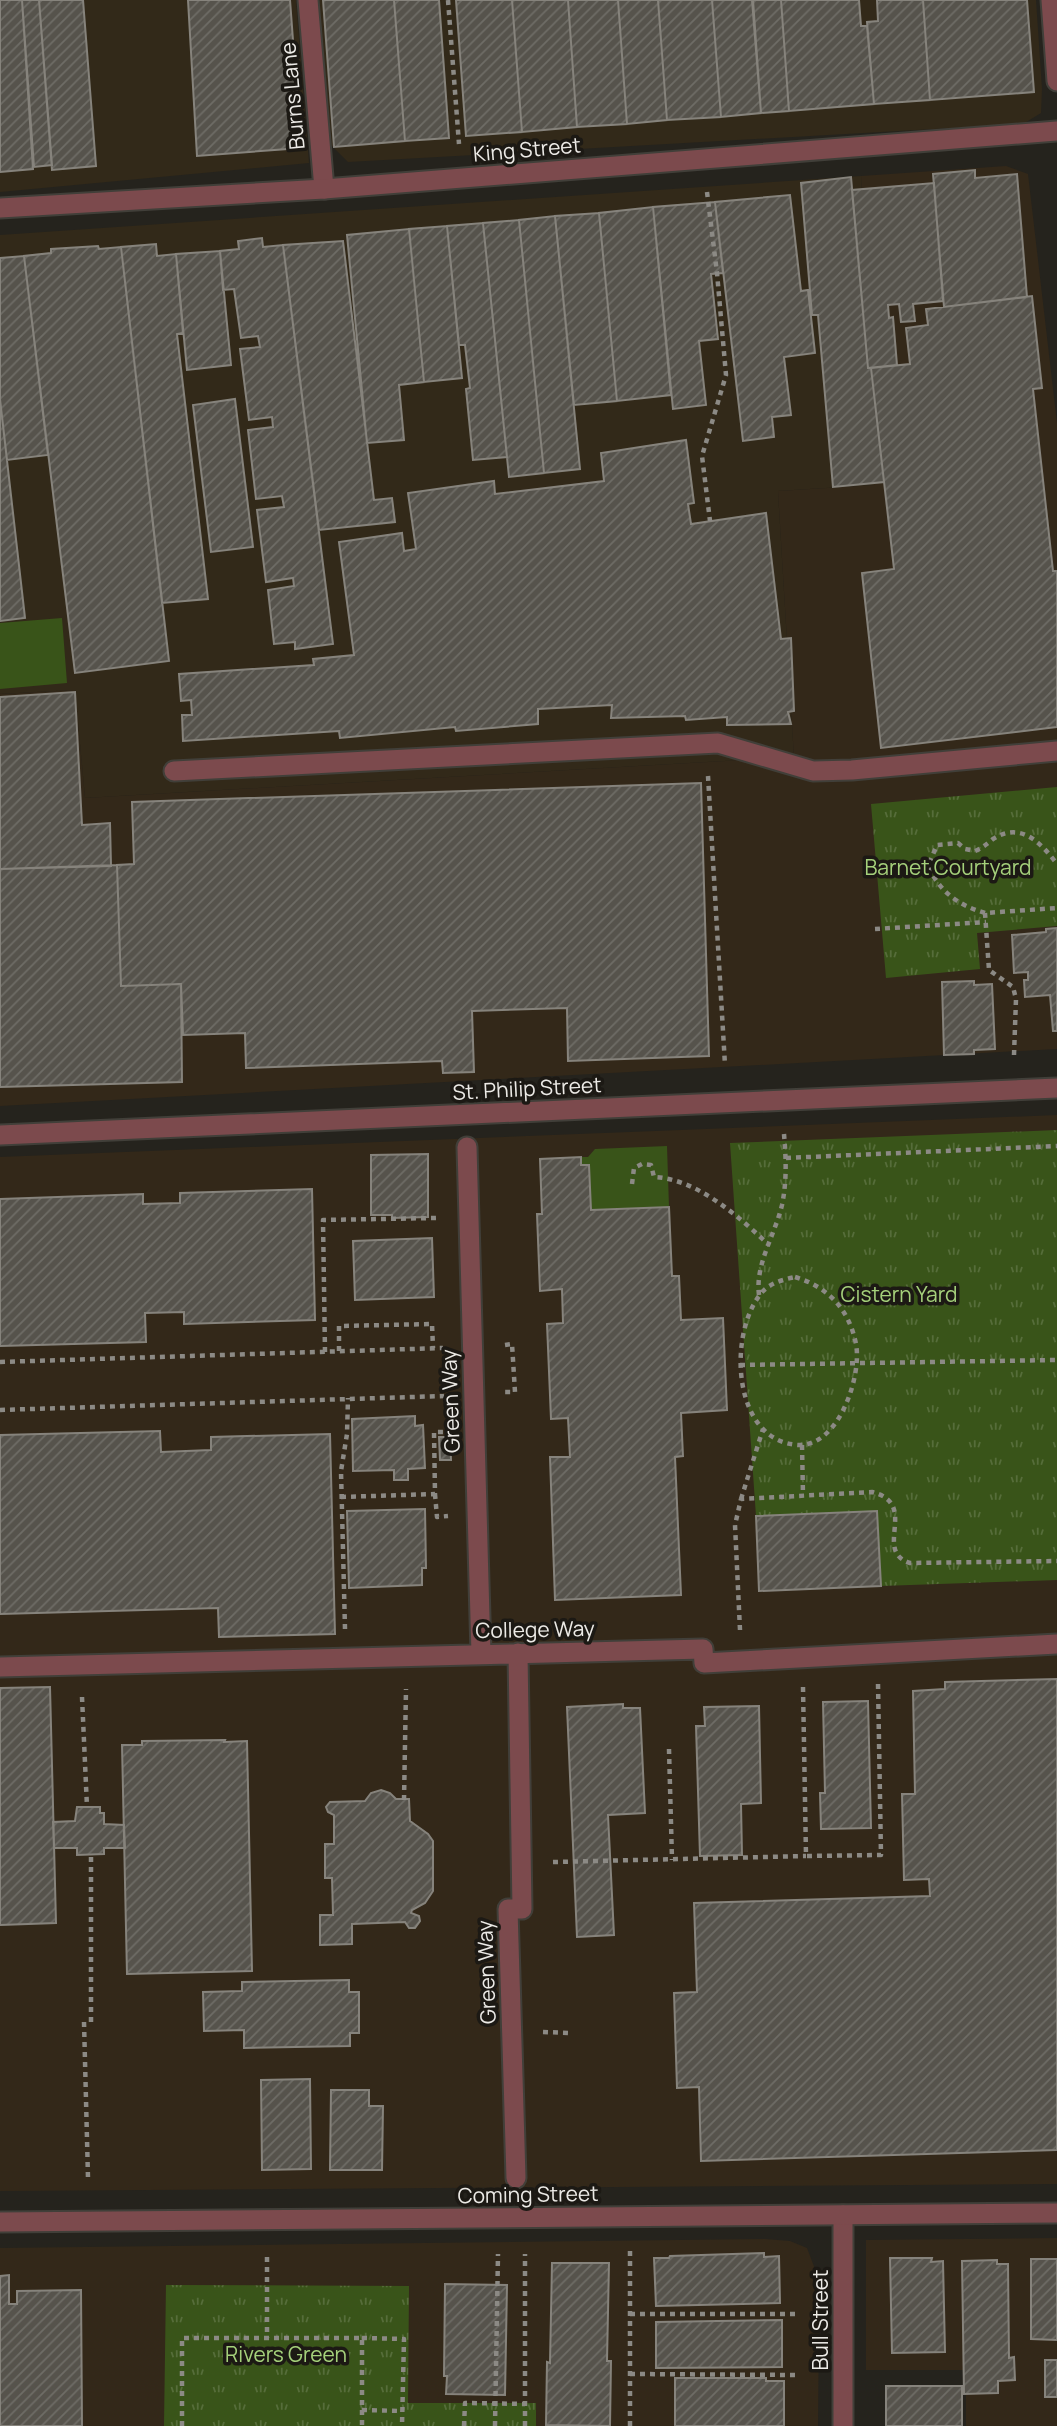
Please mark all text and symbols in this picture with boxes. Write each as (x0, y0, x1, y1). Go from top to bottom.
street label: Burns Lane (273, 41, 311, 151)
street label: King Street (472, 130, 582, 168)
park label: Barnet Courtyard (864, 853, 1032, 881)
street label: St. Philip Street (452, 1070, 602, 1106)
park label: Cistern Yard (841, 1280, 957, 1308)
street label: Green Way (434, 1349, 466, 1453)
street label: College Way (475, 1614, 595, 1644)
street label: Green Way (470, 1920, 502, 2024)
street label: Coming Street (457, 2179, 599, 2209)
street label: Bull Street (806, 2269, 834, 2371)
park label: Rivers Green (225, 2340, 347, 2368)

